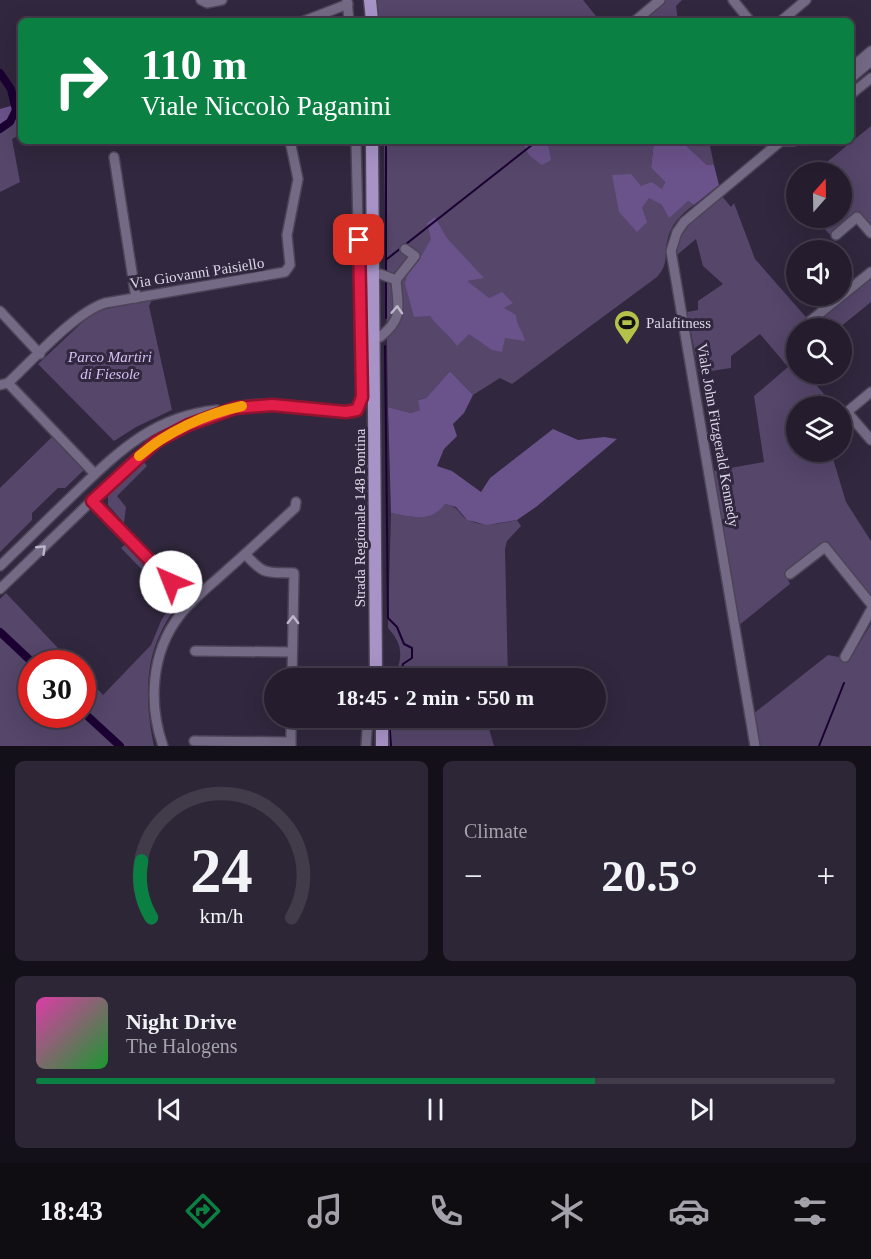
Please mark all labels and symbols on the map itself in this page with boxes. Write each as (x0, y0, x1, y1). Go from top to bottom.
north arrow (786, 162, 852, 228)
pin (333, 214, 384, 265)
street label: Via Giovanni Paisiello (129, 254, 265, 292)
one-way arrow (390, 305, 403, 314)
sports icon: Palafitness (612, 308, 642, 346)
place label: Palafitness (646, 315, 711, 331)
street label: Viale John Fitzgerald Kennedy (694, 342, 742, 529)
park label: Parco Martiri di Fiesole (67, 349, 152, 382)
street label: Strada Regionale 148 Pontina (352, 428, 368, 607)
one-way arrow (35, 545, 46, 556)
position arrow (139, 550, 203, 614)
one-way arrow (287, 615, 299, 624)
speed limit sign: 30 (18, 650, 96, 728)

